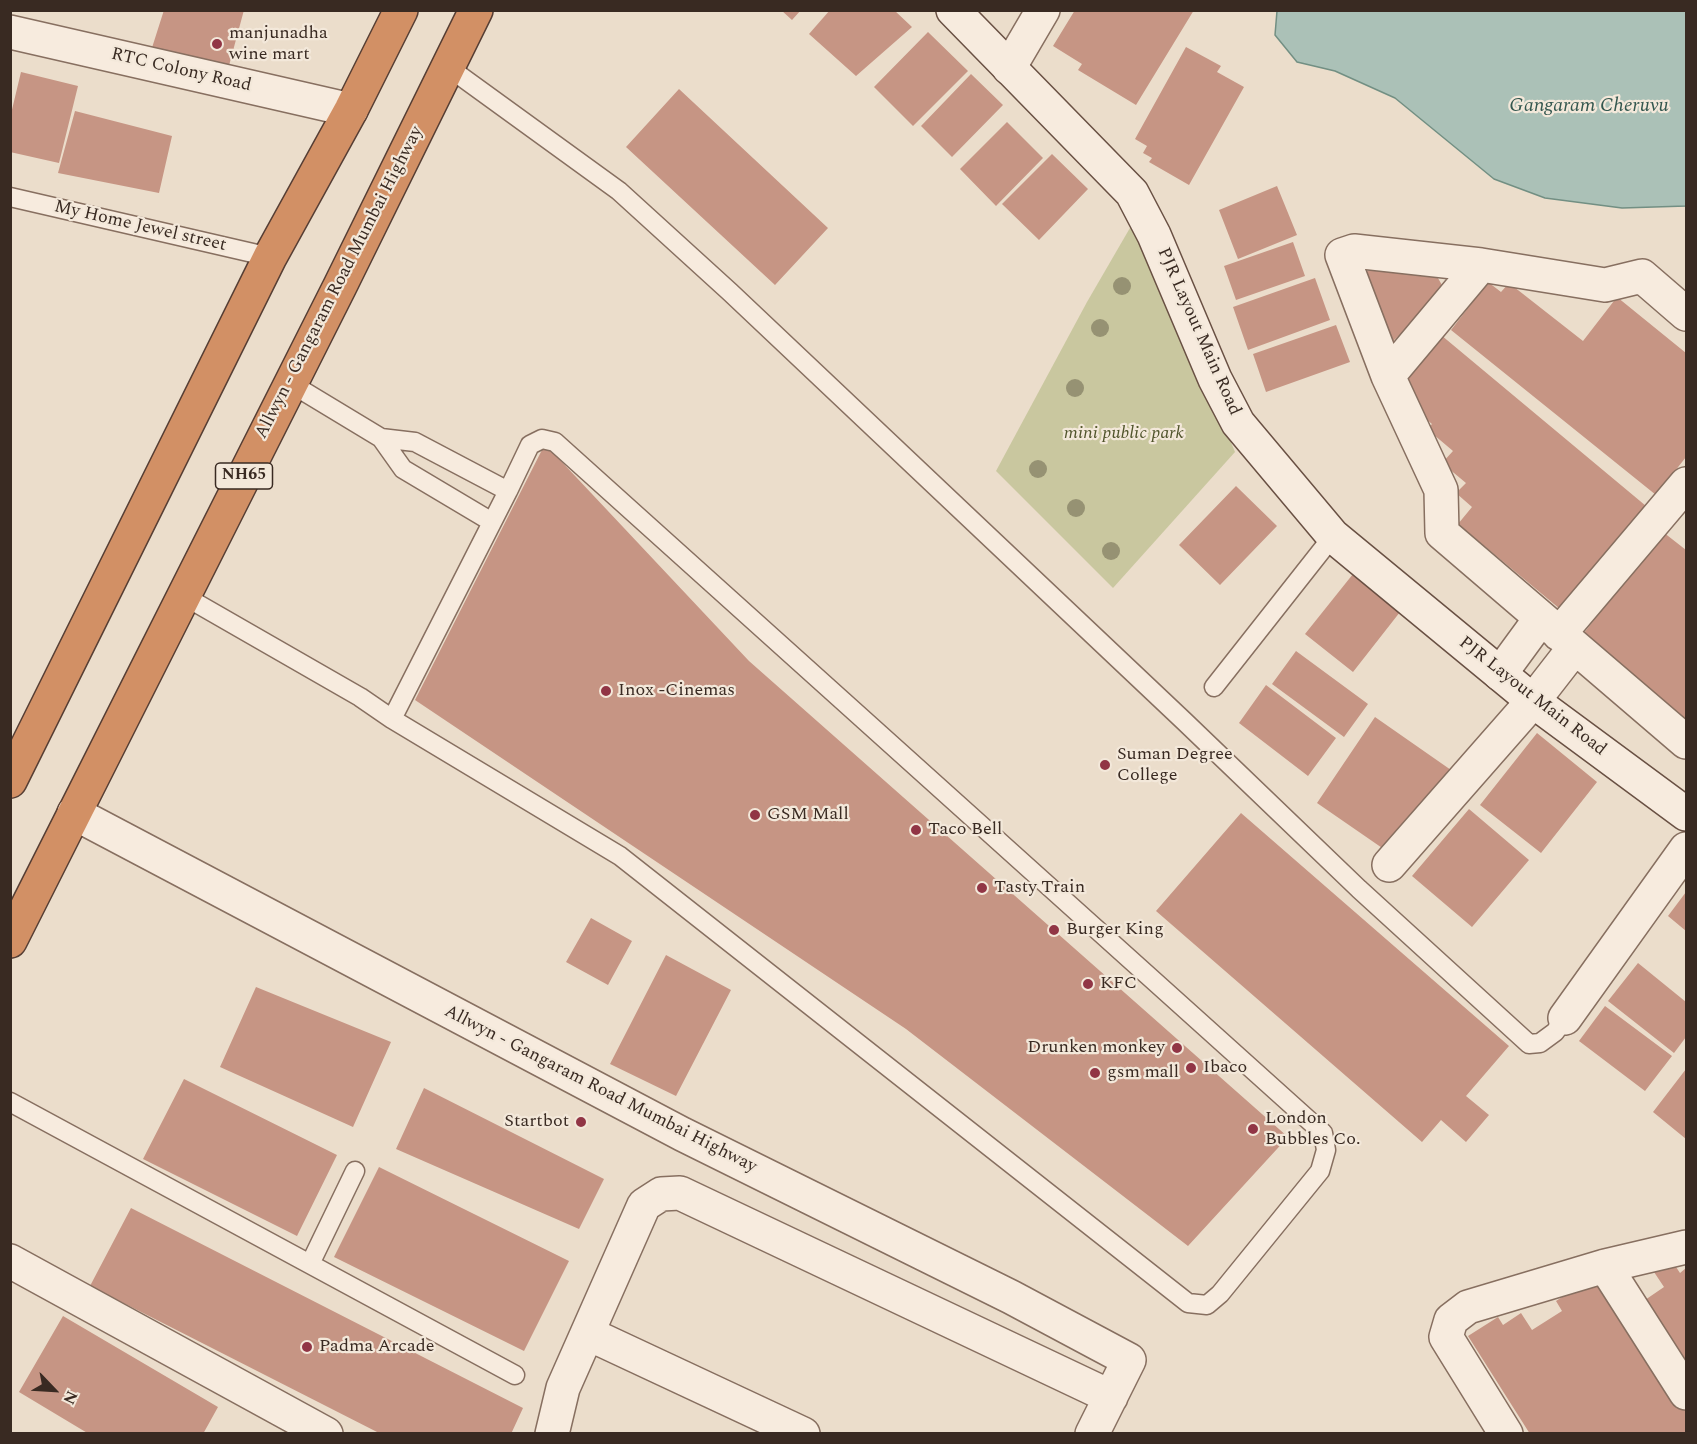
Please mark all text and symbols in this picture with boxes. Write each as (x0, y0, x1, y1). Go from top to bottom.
place label: manjunadha wine mart (229, 23, 328, 66)
marker: manjunadha wine mart (210, 37, 224, 51)
street label: RTC Colony Road (109, 44, 253, 98)
water label: Gangaram Cheruvu (1509, 95, 1669, 119)
street label: Allwyn - Gangaram Road Mumbai Highway (251, 123, 429, 443)
street label: My Home Jewel street (52, 197, 228, 257)
street label: PJR Layout Main Road (1151, 245, 1245, 419)
park label: mini public park (1064, 423, 1184, 445)
road number: NH65 (216, 463, 272, 489)
street label: PJR Layout Main Road (1454, 633, 1610, 761)
place label: Inox -Cinemas (618, 680, 735, 702)
marker: Inox -Cinemas (599, 684, 613, 698)
place label: Suman Degree College (1117, 744, 1233, 786)
marker: Suman Degree College (1098, 758, 1112, 772)
place label: GSM Mall (767, 804, 849, 826)
marker: GSM Mall (748, 808, 762, 822)
place label: Taco Bell (928, 819, 1002, 841)
marker: Taco Bell (909, 823, 923, 837)
place label: Tasty Train (994, 877, 1085, 899)
marker: Tasty Train (975, 881, 989, 895)
place label: Burger King (1066, 919, 1164, 941)
marker: Burger King (1047, 923, 1061, 937)
place label: KFC (1100, 973, 1137, 995)
marker: KFC (1081, 977, 1095, 991)
street label: Allwyn - Gangaram Road Mumbai Highway (440, 1001, 760, 1179)
place label: Drunken monkey (1027, 1037, 1165, 1059)
marker: Drunken monkey (1170, 1041, 1184, 1055)
place label: Ibaco (1203, 1057, 1247, 1079)
marker: Ibaco (1184, 1061, 1198, 1075)
place label: gsm mall (1107, 1062, 1179, 1084)
marker: gsm mall (1088, 1066, 1102, 1080)
place label: London Bubbles Co. (1265, 1108, 1360, 1150)
place label: Startbot (504, 1111, 569, 1133)
marker: Startbot (574, 1115, 588, 1129)
marker: London Bubbles Co. (1246, 1122, 1260, 1136)
place label: Padma Arcade (319, 1336, 435, 1358)
marker: Padma Arcade (300, 1340, 314, 1354)
north arrow (24, 1360, 84, 1420)
text: N (57, 1387, 84, 1409)

